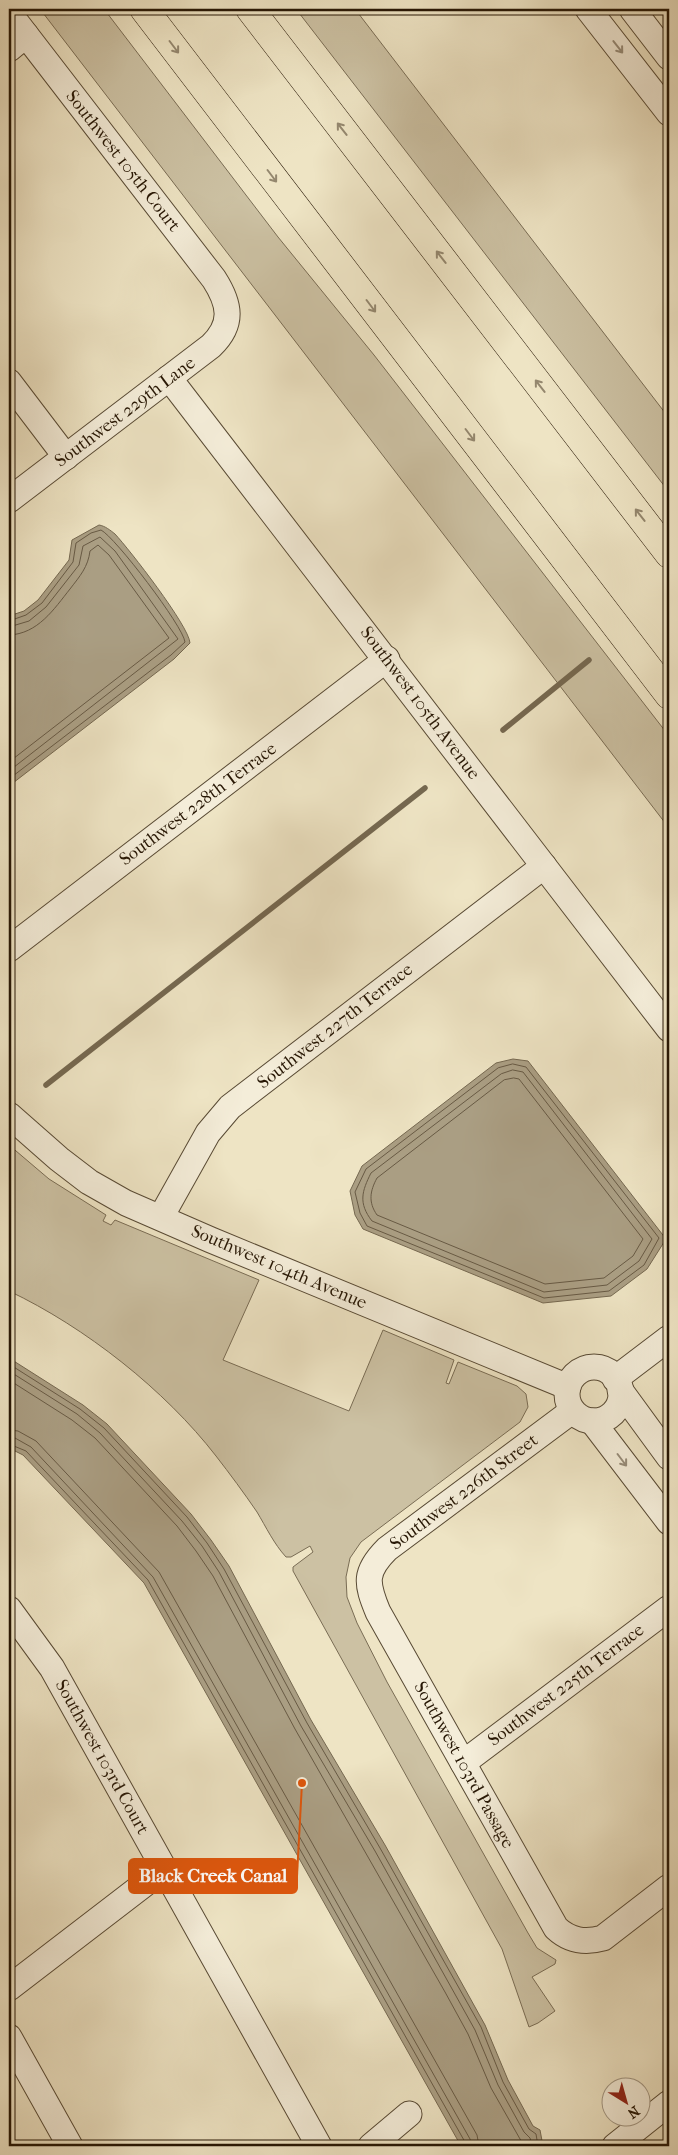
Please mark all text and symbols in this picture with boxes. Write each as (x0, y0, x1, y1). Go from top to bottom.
one-way arrow (613, 40, 623, 54)
one-way arrow (168, 41, 179, 54)
street label: Southwest 105th Court (61, 86, 185, 236)
one-way arrow (337, 123, 348, 136)
one-way arrow (267, 170, 278, 183)
one-way arrow (436, 251, 447, 264)
one-way arrow (365, 299, 376, 312)
street label: Southwest 229th Lane (51, 352, 199, 472)
one-way arrow (535, 380, 546, 393)
one-way arrow (465, 428, 475, 442)
one-way arrow (634, 509, 645, 522)
street label: Southwest 105th Avenue (356, 622, 484, 784)
street label: Southwest 228th Terrace (115, 738, 281, 870)
street label: Southwest 227th Terrace (253, 959, 417, 1093)
street label: Southwest 104th Avenue (188, 1220, 370, 1314)
street label: Southwest 226th Street (386, 1429, 542, 1554)
one-way arrow (617, 1453, 627, 1467)
street label: Southwest 225th Terrace (484, 1619, 648, 1751)
street label: Southwest 103rd Court (51, 1676, 154, 1839)
street label: Southwest 103rd Passage (409, 1678, 519, 1852)
callout: Black Creek Canal (129, 1859, 297, 1893)
text: Black Creek Canal (139, 1865, 288, 1887)
north arrow (600, 2078, 650, 2128)
text: N (624, 2102, 643, 2122)

